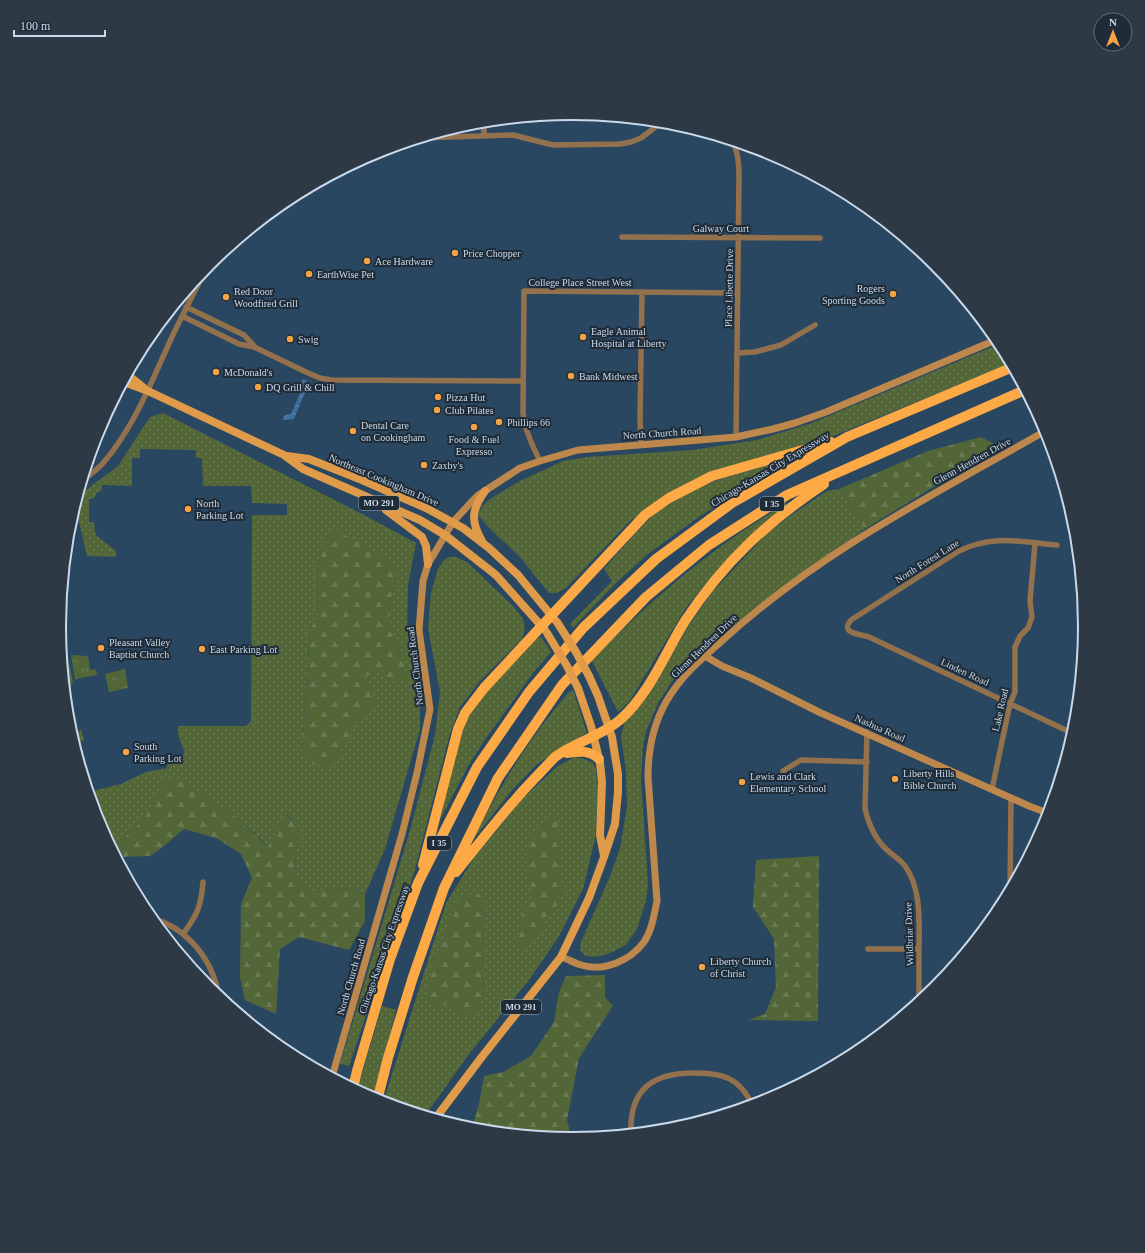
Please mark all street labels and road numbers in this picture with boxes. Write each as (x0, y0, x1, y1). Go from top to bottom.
street label: Galway Court (693, 223, 749, 234)
street label: Place Liberte Drive (723, 248, 735, 327)
street label: College Place Street West (528, 277, 632, 288)
street label: North Church Road (622, 425, 702, 441)
street label: Chicago-Kansas City Expressway (709, 429, 831, 509)
street label: Glenn Hendren Drive (931, 435, 1013, 487)
street label: Northeast Cookingham Drive (327, 452, 441, 508)
road number: MO 291 (359, 496, 399, 510)
road number: I 35 (760, 497, 784, 511)
street label: North Forest Lane (893, 537, 961, 585)
street label: Glenn Hendren Drive (669, 612, 739, 680)
street label: North Church Road (405, 626, 425, 706)
street label: Linden Road (939, 656, 991, 688)
street label: Lake Road (990, 688, 1010, 732)
street label: Nashua Road (853, 712, 907, 744)
road number: I 35 (427, 836, 451, 850)
street label: Chicago-Kansas City Expressway (357, 883, 411, 1015)
street label: Wildbriar Drive (902, 901, 916, 966)
street label: North Church Road (335, 938, 367, 1016)
road number: MO 291 (501, 1000, 541, 1014)

